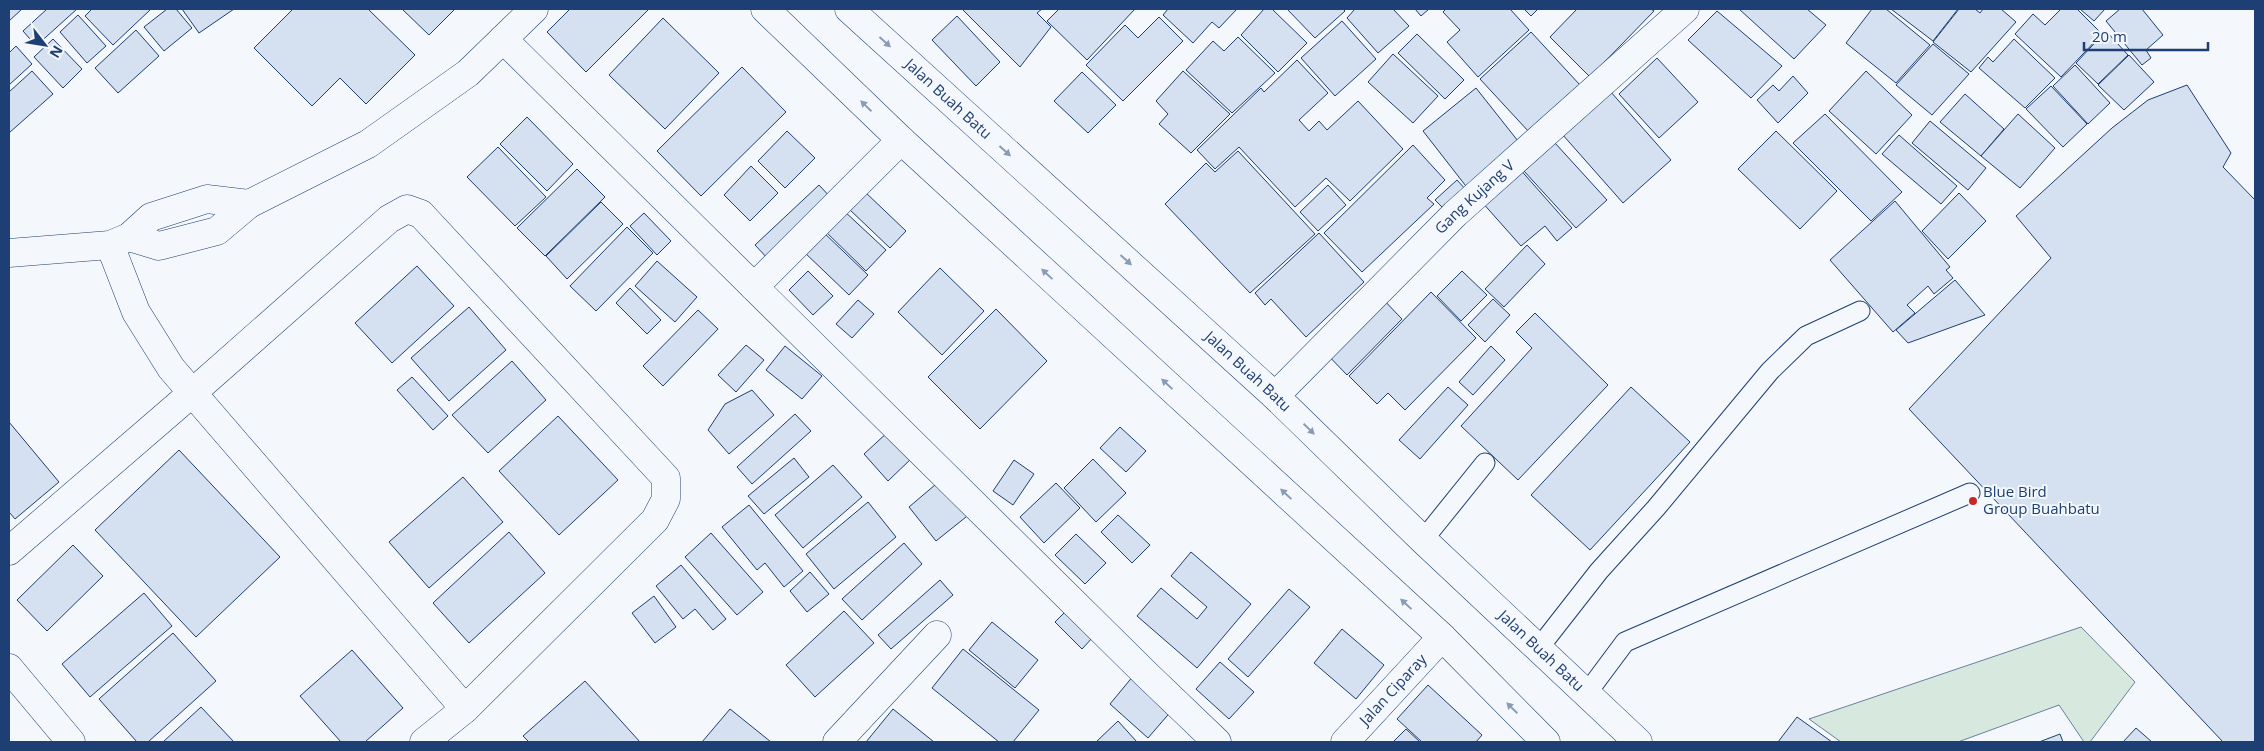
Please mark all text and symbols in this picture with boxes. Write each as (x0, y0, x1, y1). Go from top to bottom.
north arrow (20, 20, 70, 70)
scale bar (2084, 20, 2208, 52)
text: 20 m (2092, 26, 2127, 46)
one-way arrow (879, 36, 891, 47)
text: N (45, 42, 68, 62)
street label: Jalan Buah Batu (900, 52, 997, 143)
one-way arrow (860, 100, 872, 112)
one-way arrow (999, 145, 1011, 157)
street label: Gang Kujang V (1430, 155, 1518, 238)
one-way arrow (1119, 254, 1131, 266)
one-way arrow (1041, 268, 1053, 280)
street label: Jalan Buah Batu (1199, 325, 1296, 416)
one-way arrow (1161, 378, 1173, 390)
one-way arrow (1303, 423, 1315, 435)
place label: Blue Bird Group Buahbatu (1983, 481, 2100, 518)
one-way arrow (1281, 488, 1293, 500)
marker: Blue Bird Group Buahbatu (1967, 495, 1979, 507)
one-way arrow (1400, 598, 1412, 610)
street label: Jalan Buah Batu (1493, 604, 1589, 695)
street label: Jalan Ciparay (1353, 649, 1431, 731)
one-way arrow (1506, 702, 1518, 714)

